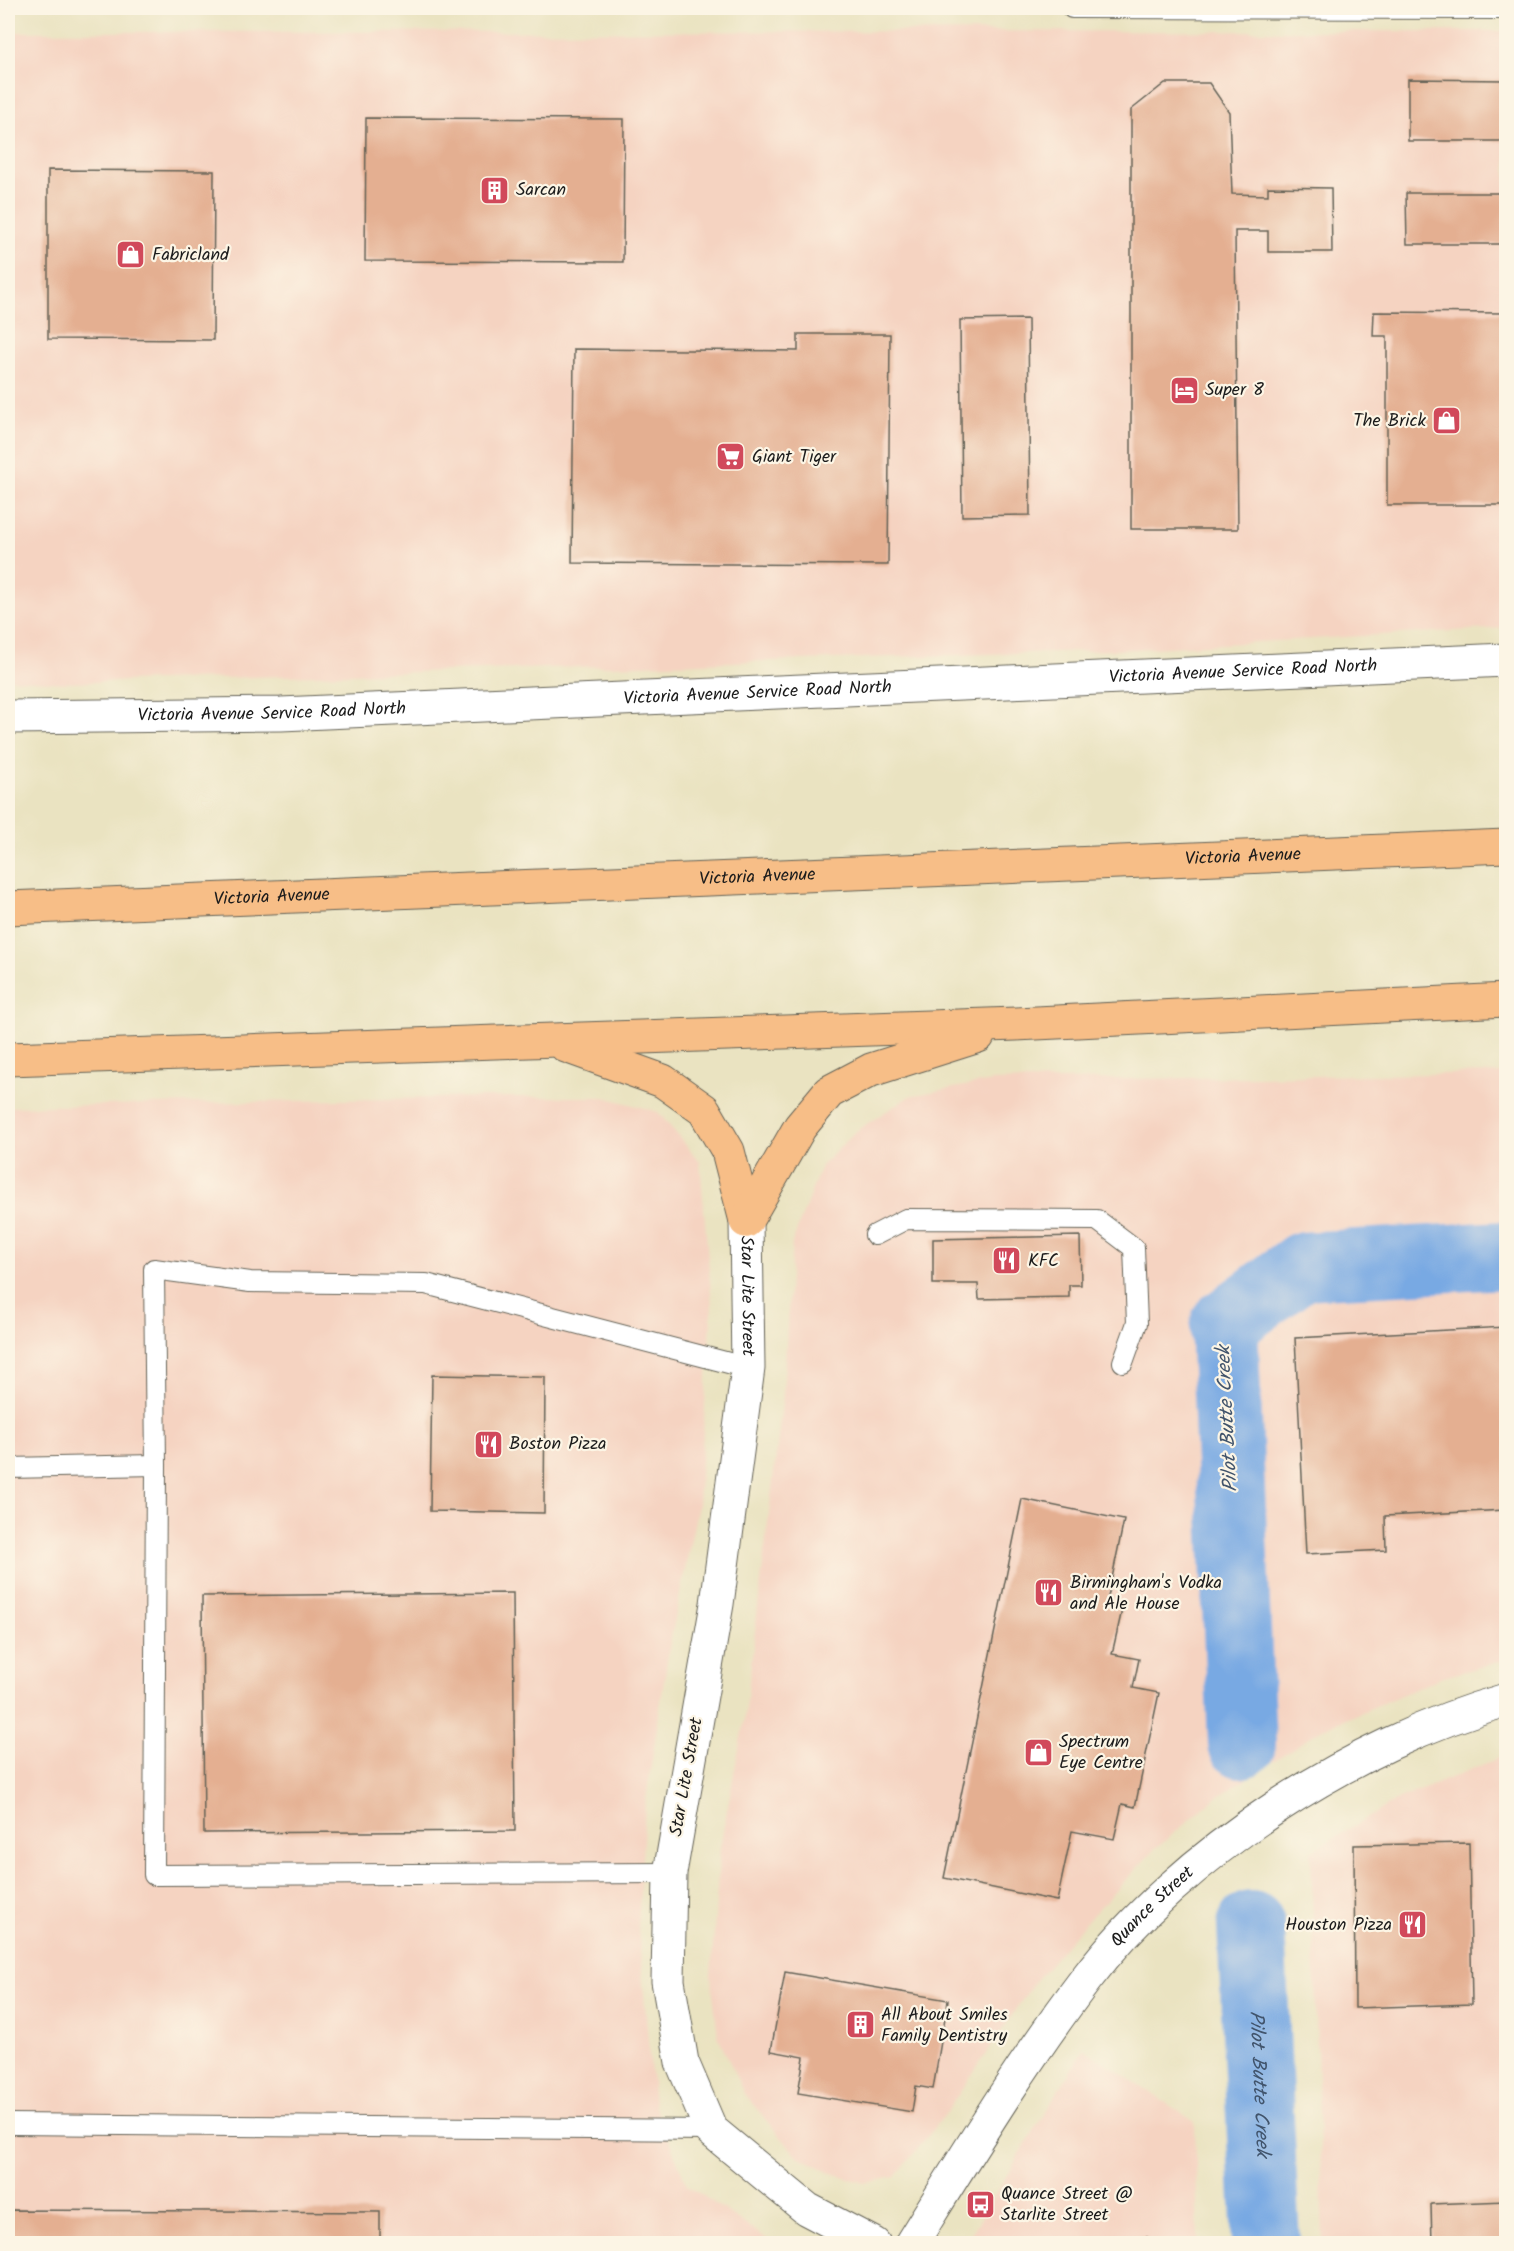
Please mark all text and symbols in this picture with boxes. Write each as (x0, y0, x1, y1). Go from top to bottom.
building icon: Sarcan (479, 174, 511, 206)
place label: Sarcan (516, 176, 566, 205)
shop icon: Fabricland (115, 239, 147, 271)
place label: Fabricland (152, 241, 230, 270)
hotel icon: Super 8 (1168, 374, 1200, 406)
place label: Super 8 (1205, 376, 1264, 405)
shop icon: The Brick (1431, 405, 1463, 437)
place label: The Brick (1353, 407, 1427, 436)
supermarket icon: Giant Tiger (715, 441, 747, 473)
place label: Giant Tiger (752, 443, 837, 472)
street label: Victoria Avenue Service Road North (1108, 651, 1378, 692)
street label: Victoria Avenue Service Road North (623, 673, 892, 713)
street label: Victoria Avenue Service Road North (138, 694, 407, 730)
street label: Victoria Avenue (1184, 840, 1302, 874)
street label: Victoria Avenue (699, 860, 816, 894)
street label: Victoria Avenue (213, 880, 330, 914)
street label: Star Lite Street (732, 1236, 762, 1357)
restaurant icon: KFC (991, 1245, 1023, 1277)
place label: KFC (1028, 1247, 1059, 1276)
water label: Pilot Butte Creek (1208, 1343, 1248, 1493)
restaurant icon: Boston Pizza (472, 1428, 504, 1460)
place label: Boston Pizza (509, 1430, 607, 1459)
place label: Birmingham's Vodka and Ale House (1070, 1569, 1222, 1619)
restaurant icon: Birmingham's Vodka and Ale House (1033, 1577, 1065, 1609)
street label: Star Lite Street (662, 1714, 712, 1839)
place label: Spectrum Eye Centre (1059, 1728, 1143, 1778)
shop icon: Spectrum Eye Centre (1022, 1736, 1054, 1768)
street label: Quance Street (1103, 1858, 1202, 1954)
restaurant icon: Houston Pizza (1397, 1909, 1429, 1941)
place label: Houston Pizza (1285, 1911, 1392, 1940)
place label: All About Smiles Family Dentistry (881, 2001, 1008, 2051)
building icon: All About Smiles Family Dentistry (844, 2009, 876, 2041)
water label: Pilot Butte Creek (1239, 2010, 1278, 2160)
place label: Quance Street @ Starlite Street (1001, 2180, 1133, 2230)
bus stop icon: Quance Street @ Starlite Street (964, 2188, 996, 2220)

